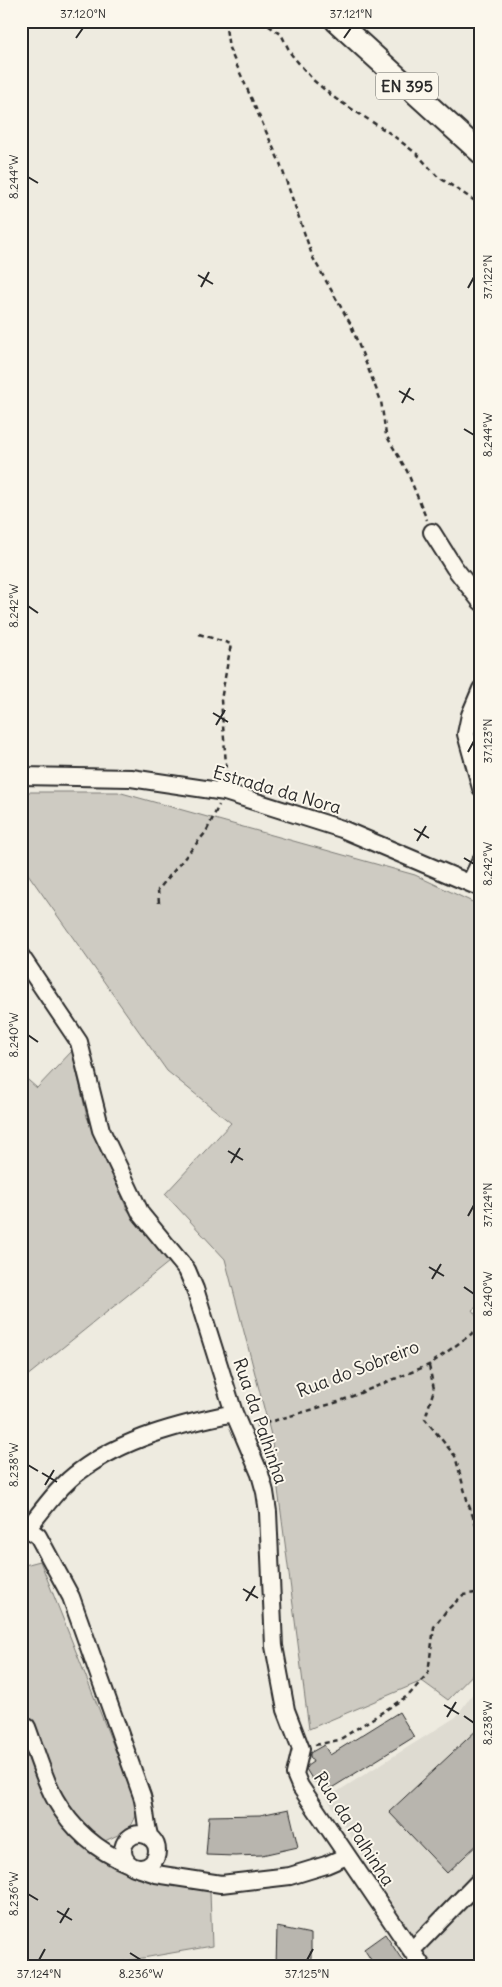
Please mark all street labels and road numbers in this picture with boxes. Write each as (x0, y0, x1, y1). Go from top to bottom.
road number: EN 395 (376, 72, 438, 100)
street label: Estrada da Nora (210, 760, 344, 819)
street label: Rua do Sobreiro (293, 1335, 422, 1402)
street label: Rua da Palhinha (228, 1355, 293, 1487)
street label: Rua da Palhinha (309, 1767, 400, 1890)

